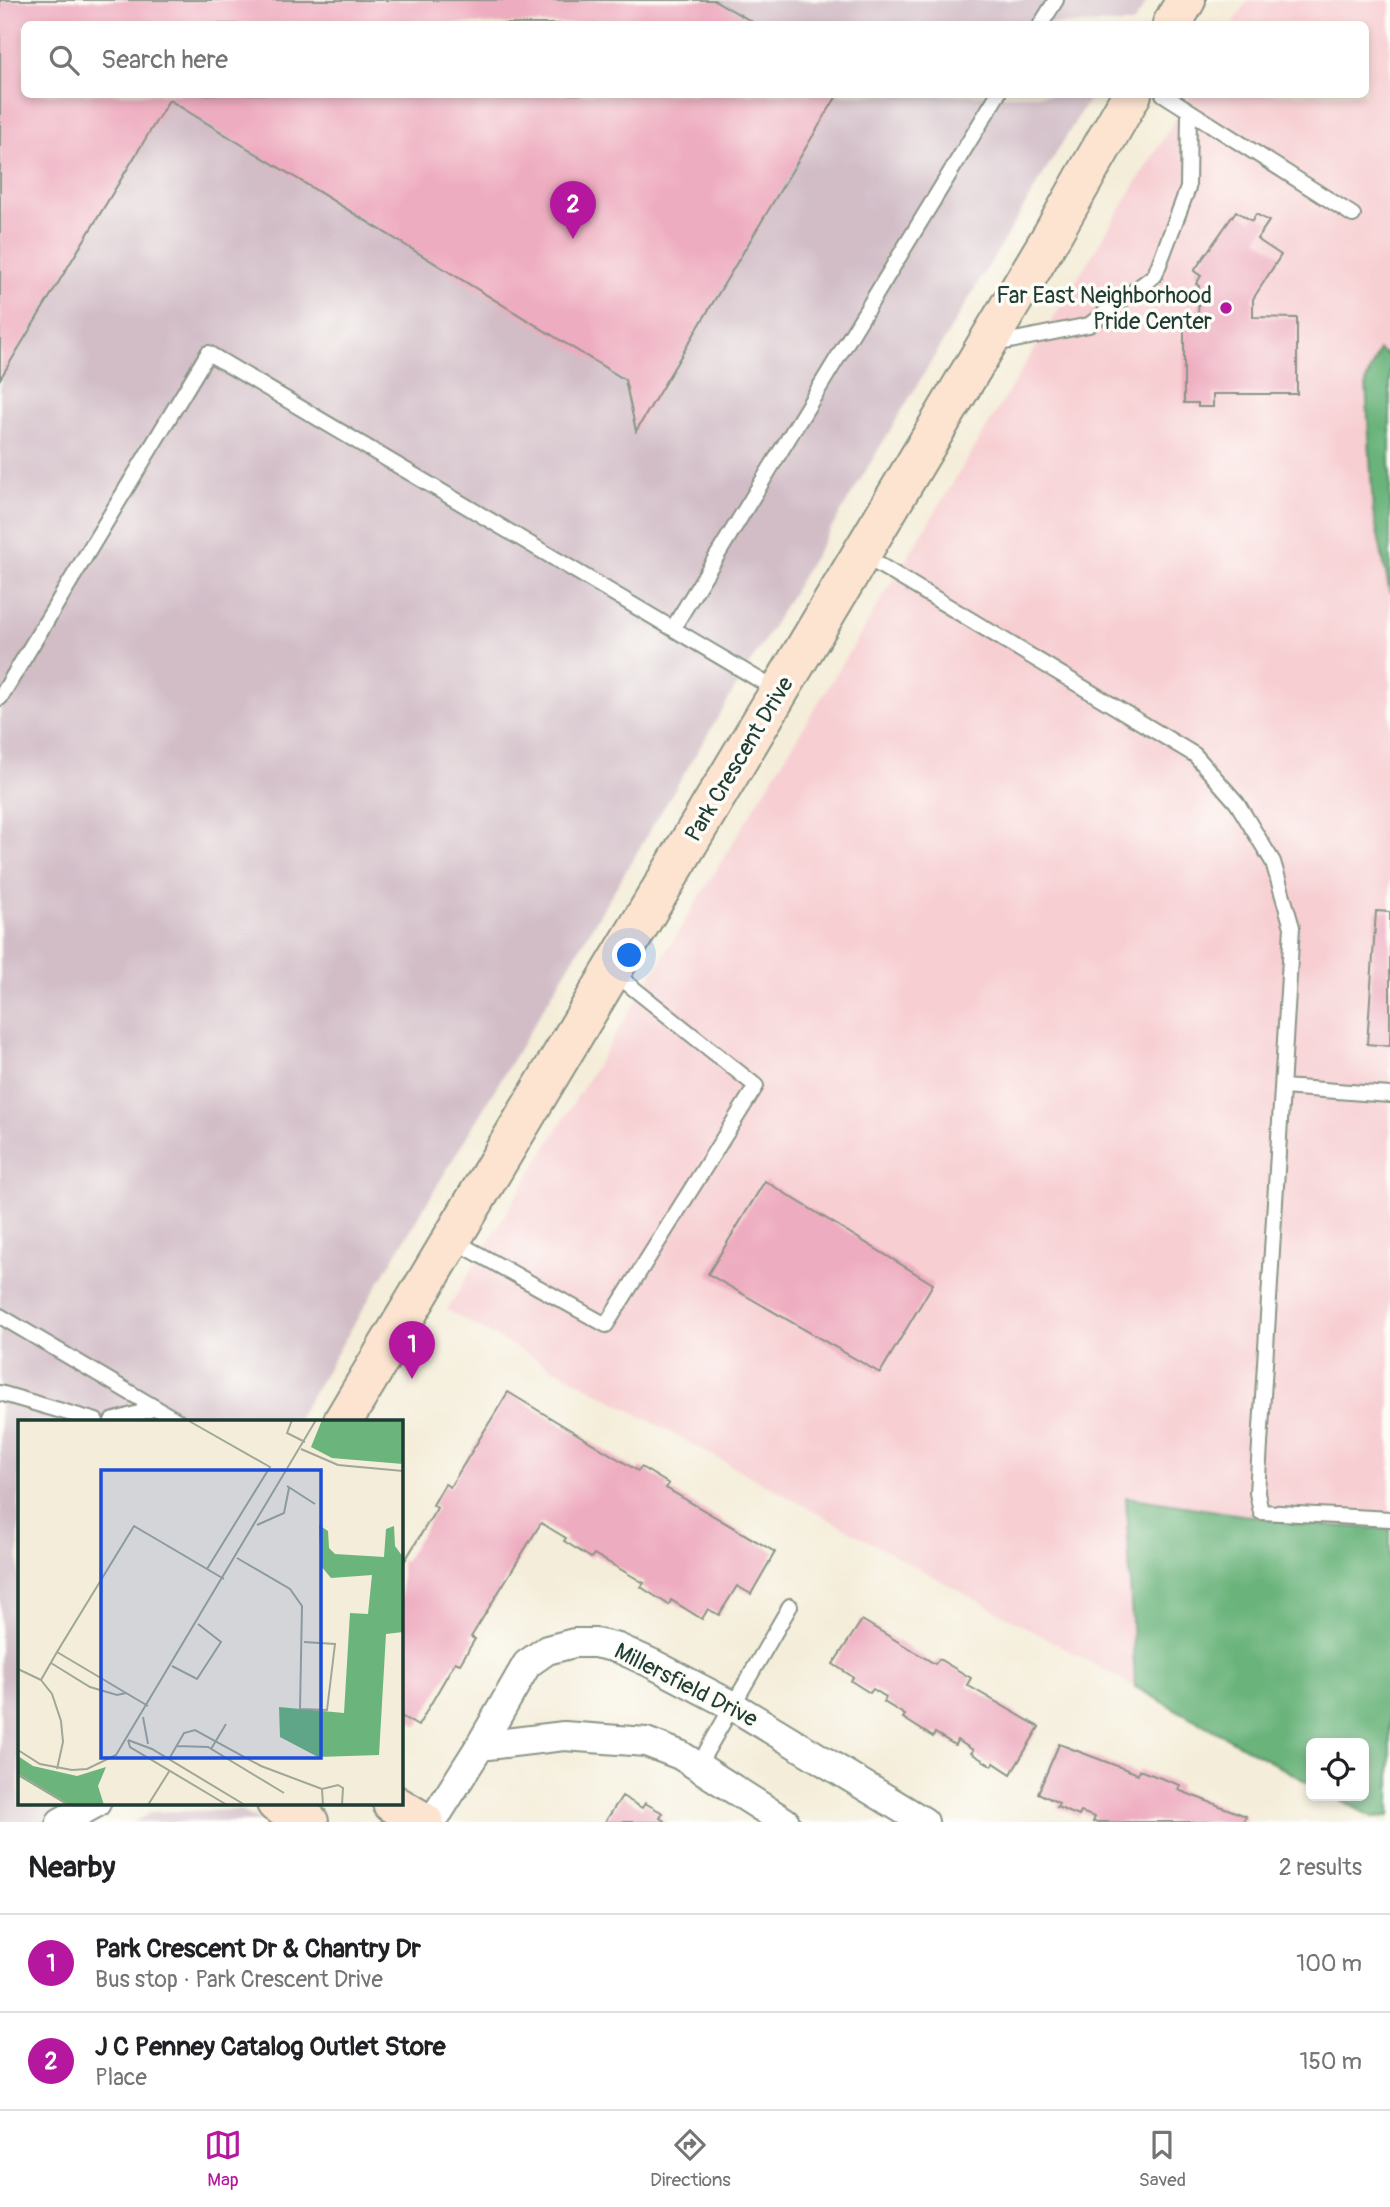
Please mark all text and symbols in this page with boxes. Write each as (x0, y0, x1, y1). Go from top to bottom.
search box (21, 21, 1369, 98)
icon: search (45, 41, 83, 79)
text: Search here (101, 44, 228, 76)
pin: 2 (550, 181, 596, 239)
place label: Far East Neighborhood Pride Center (996, 281, 1212, 336)
marker: Far East Neighborhood Pride Center (1218, 300, 1234, 316)
street label: Park Crescent Drive (678, 671, 800, 847)
your location (612, 938, 646, 972)
pin: 1 (389, 1321, 435, 1379)
inset map (18, 1420, 402, 1804)
street label: Millersfield Drive (609, 1636, 763, 1734)
map controls (1306, 1738, 1369, 1801)
button: locate (1306, 1738, 1369, 1801)
text: Nearby (28, 1849, 115, 1886)
text: 2 results (1279, 1853, 1362, 1882)
text: Park Crescent Dr & Chantry Dr (95, 1933, 421, 1965)
text: 1 (47, 1949, 56, 1978)
text: 100 m (1296, 1949, 1362, 1978)
text: Bus stop · Park Crescent Drive (95, 1965, 383, 1994)
text: J C Penney Catalog Outlet Store (95, 2031, 446, 2063)
text: 2 (45, 2047, 57, 2076)
text: 150 m (1299, 2047, 1362, 2076)
text: Place (95, 2063, 147, 2092)
tab: Map (204, 2126, 242, 2192)
tab: Directions (650, 2126, 731, 2192)
tab: Saved (1139, 2126, 1186, 2192)

